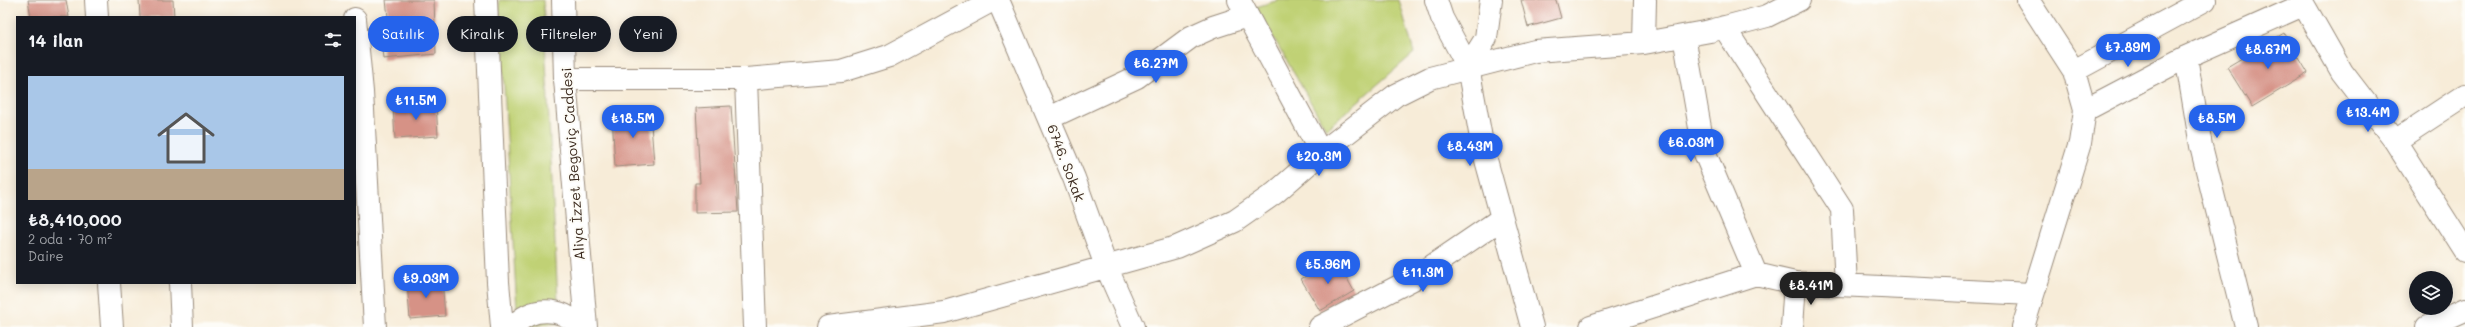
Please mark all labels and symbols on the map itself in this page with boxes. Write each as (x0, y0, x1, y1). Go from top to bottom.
pin: ₺7.89M (2095, 34, 2161, 68)
pin: ₺8.67M (2235, 36, 2301, 70)
pin: ₺6.27M (1123, 50, 1189, 84)
street label: Aliya İzzet Begoviç Caddesi (556, 67, 589, 261)
pin: ₺11.5M (383, 87, 449, 121)
pin: ₺13.4M (2335, 99, 2401, 133)
pin: ₺18.5M (600, 105, 666, 139)
pin: ₺8.5M (2189, 105, 2245, 139)
street label: 6746. Sokak (1043, 121, 1090, 204)
pin: ₺6.03M (1658, 129, 1724, 163)
pin: ₺8.43M (1437, 133, 1503, 167)
pin: ₺20.3M (1286, 143, 1352, 177)
pin: ₺5.96M (1295, 251, 1361, 285)
pin: ₺11.3M (1390, 259, 1456, 293)
pin: ₺9.03M (393, 265, 459, 299)
pin: ₺8.41M (1778, 272, 1844, 306)

